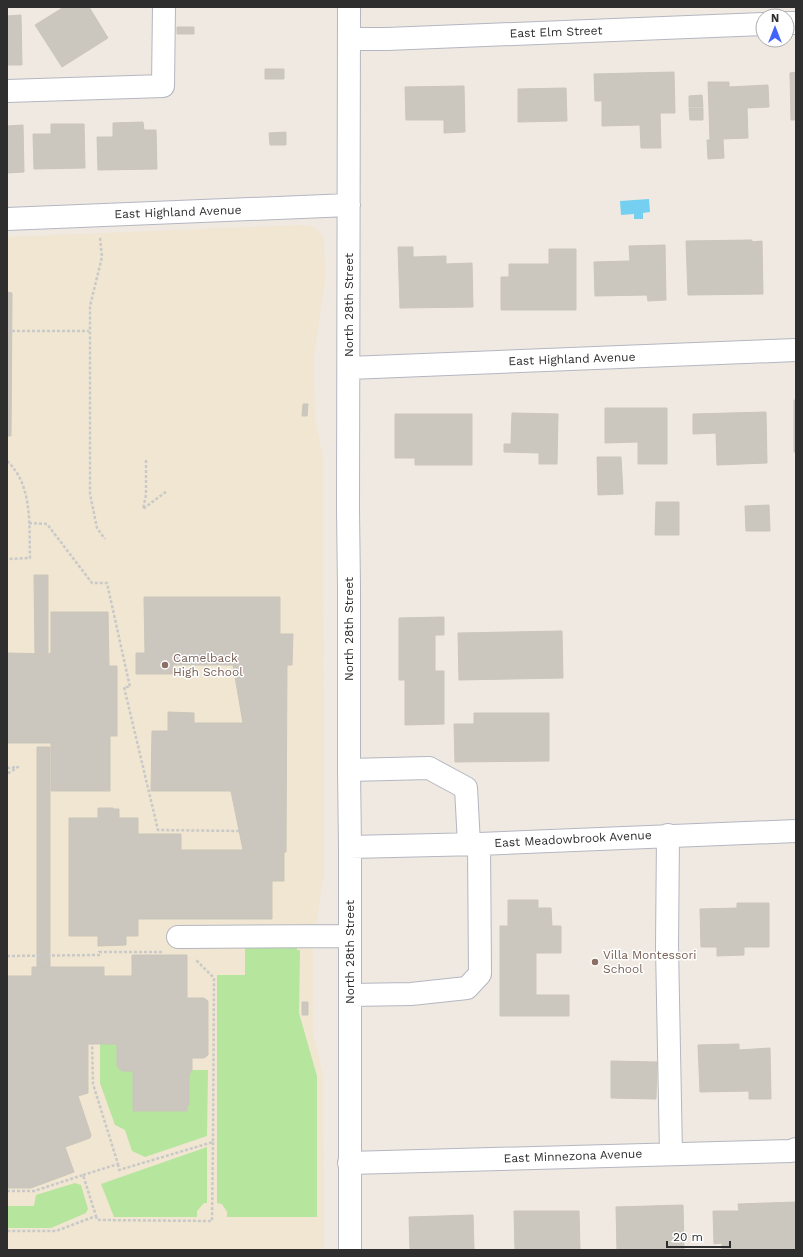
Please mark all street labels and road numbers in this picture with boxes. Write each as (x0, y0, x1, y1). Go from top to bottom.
street label: East Elm Street (509, 23, 603, 41)
street label: East Highland Avenue (114, 203, 242, 221)
street label: North 28th Street (342, 253, 356, 357)
street label: East Highland Avenue (508, 350, 636, 368)
street label: North 28th Street (342, 577, 356, 681)
street label: East Meadowbrook Avenue (494, 828, 652, 850)
street label: North 28th Street (343, 900, 357, 1004)
street label: East Minnezona Avenue (503, 1147, 643, 1165)

